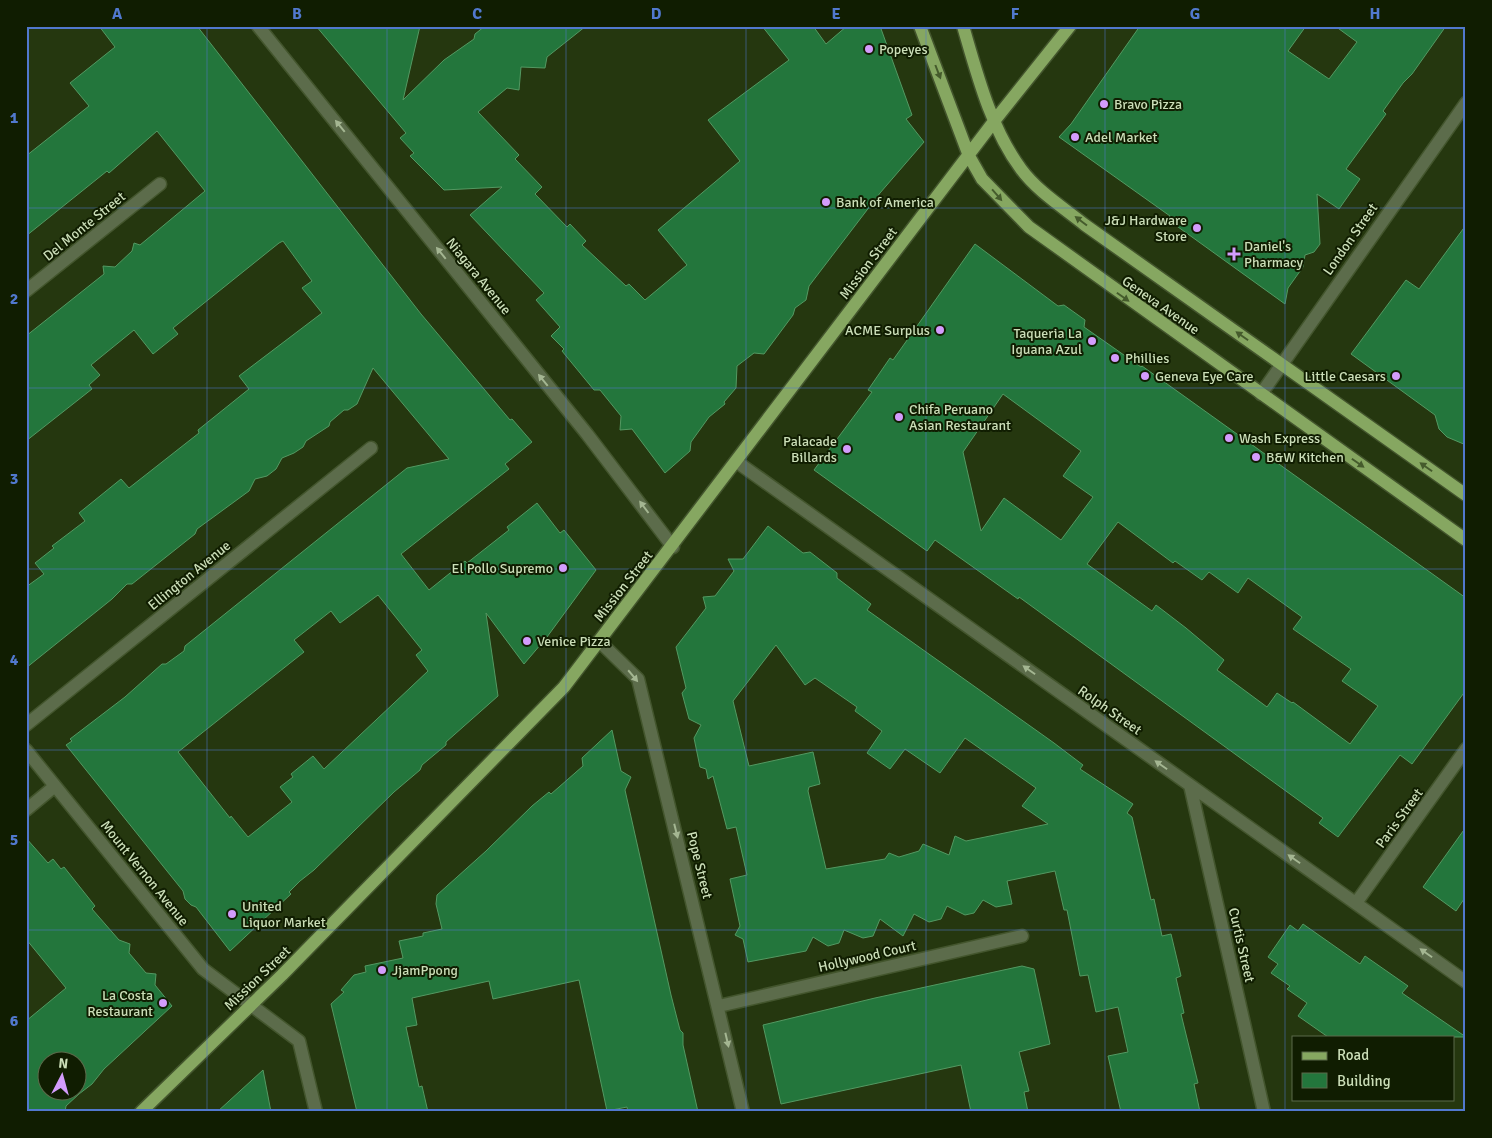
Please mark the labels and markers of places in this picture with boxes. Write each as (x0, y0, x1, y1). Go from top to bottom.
place label: Popeyes (879, 41, 928, 58)
marker: Popeyes (863, 43, 875, 55)
place label: Bravo Pizza (1114, 96, 1182, 113)
marker: Bravo Pizza (1098, 98, 1110, 110)
place label: Adel Market (1085, 129, 1157, 146)
marker: Adel Market (1069, 131, 1081, 143)
place label: Bank of America (836, 194, 934, 211)
marker: Bank of America (820, 196, 832, 208)
place label: J&J Hardware Store (1105, 212, 1187, 245)
marker: J&J Hardware Store (1191, 222, 1203, 234)
place label: Daniel's Pharmacy (1244, 238, 1304, 271)
marker: Daniel's Pharmacy (1228, 248, 1240, 260)
place label: ACME Surplus (845, 322, 930, 339)
marker: ACME Surplus (934, 324, 946, 336)
place label: Taqueria La Iguana Azul (1011, 325, 1082, 358)
marker: Taqueria La Iguana Azul (1086, 335, 1098, 347)
place label: Phillies (1125, 350, 1169, 367)
marker: Phillies (1109, 352, 1121, 364)
place label: Geneva Eye Care (1155, 368, 1254, 385)
place label: Little Caesars (1304, 368, 1386, 385)
marker: Geneva Eye Care (1139, 370, 1151, 382)
marker: Little Caesars (1390, 370, 1402, 382)
place label: Chifa Peruano Asian Restaurant (909, 401, 1011, 434)
marker: Chifa Peruano Asian Restaurant (893, 411, 905, 423)
place label: Wash Express (1239, 430, 1320, 447)
marker: Wash Express (1223, 432, 1235, 444)
place label: Palacade Billards (783, 433, 837, 466)
marker: Palacade Billards (841, 443, 853, 455)
place label: B&W Kitchen (1266, 449, 1344, 466)
marker: B&W Kitchen (1250, 451, 1262, 463)
place label: El Pollo Supremo (452, 560, 553, 577)
marker: El Pollo Supremo (557, 562, 569, 574)
place label: Venice Pizza (537, 633, 611, 650)
marker: Venice Pizza (521, 635, 533, 647)
place label: United Liquor Market (242, 898, 326, 931)
marker: United Liquor Market (226, 908, 238, 920)
place label: JjamPpong (392, 962, 458, 979)
marker: JjamPpong (376, 964, 388, 976)
place label: La Costa Restaurant (87, 987, 153, 1020)
marker: La Costa Restaurant (157, 997, 169, 1009)

